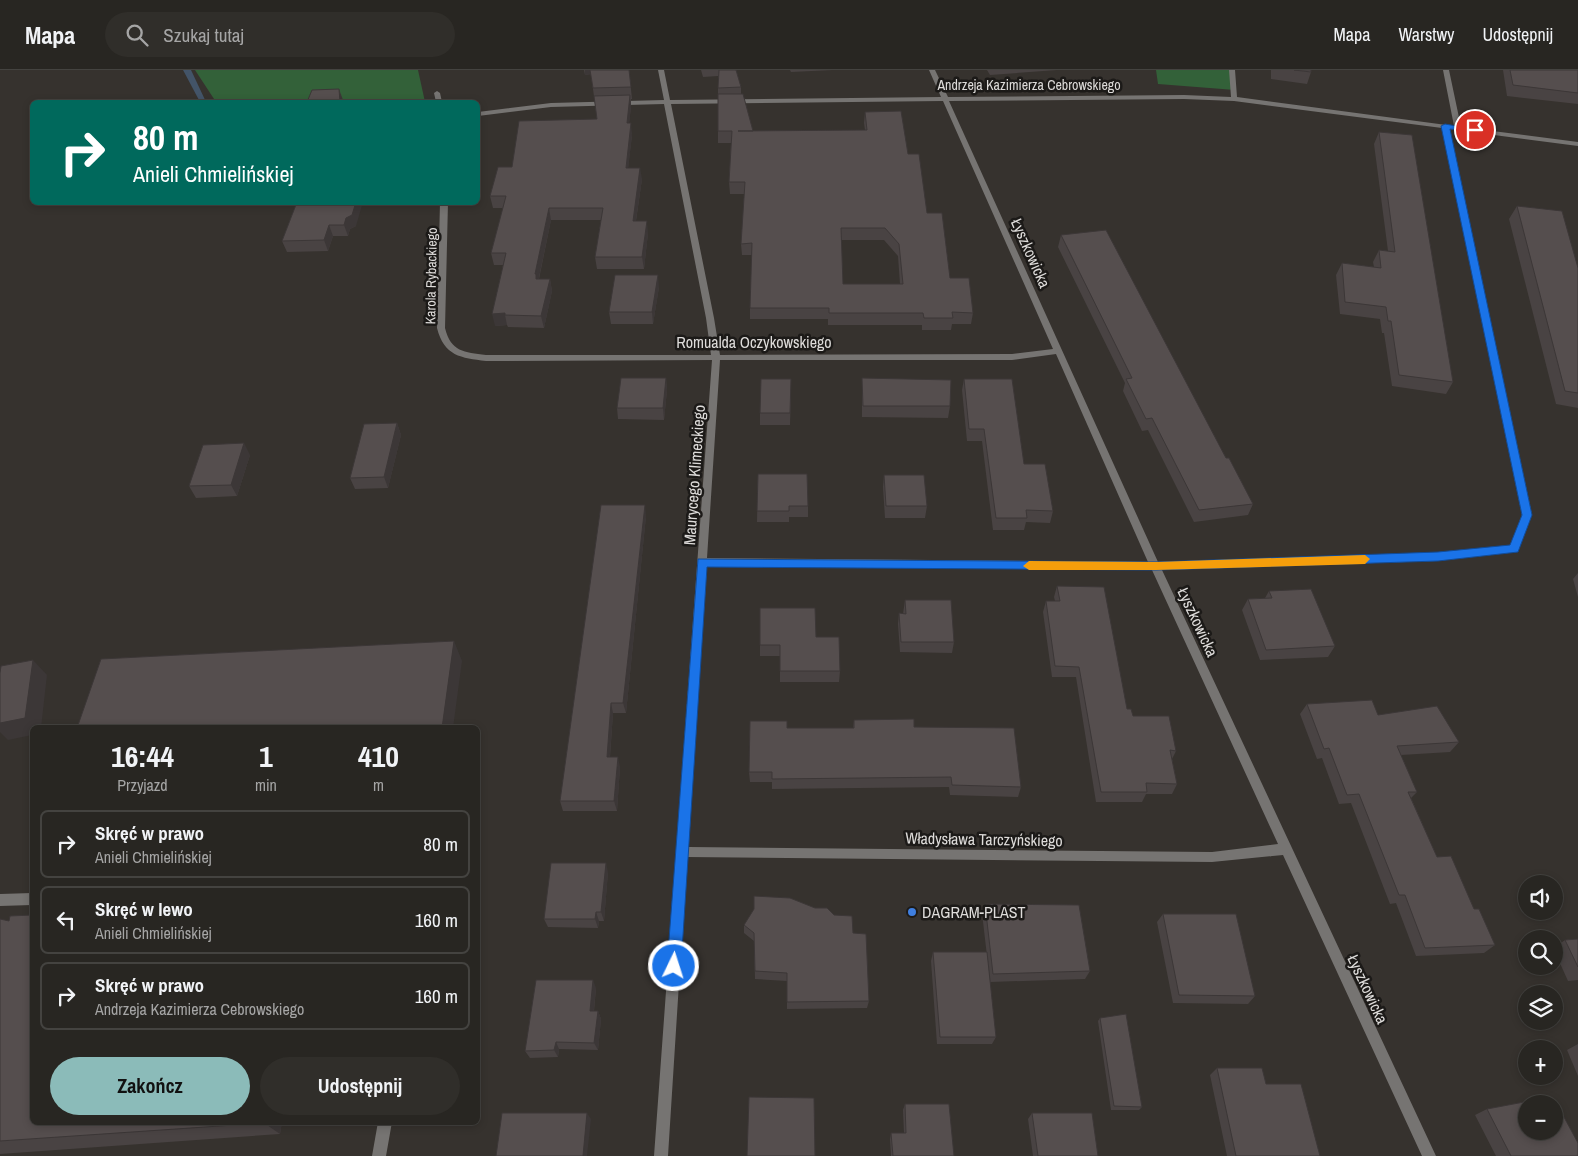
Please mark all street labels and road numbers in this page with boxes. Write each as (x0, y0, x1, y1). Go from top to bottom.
street label: Andrzeja Kazimierza Cebrowskiego (936, 76, 1121, 94)
street label: Łyszkowicka (1006, 215, 1056, 292)
street label: Karola Rybackiego (421, 227, 441, 325)
street label: Romualda Oczykowskiego (676, 331, 832, 353)
street label: Maurycego Klimeckiego (678, 404, 710, 546)
street label: Łyszkowicka (1172, 584, 1224, 661)
street label: Władysława Tarczyńskiego (905, 827, 1063, 851)
street label: Łyszkowicka (1342, 951, 1394, 1028)

